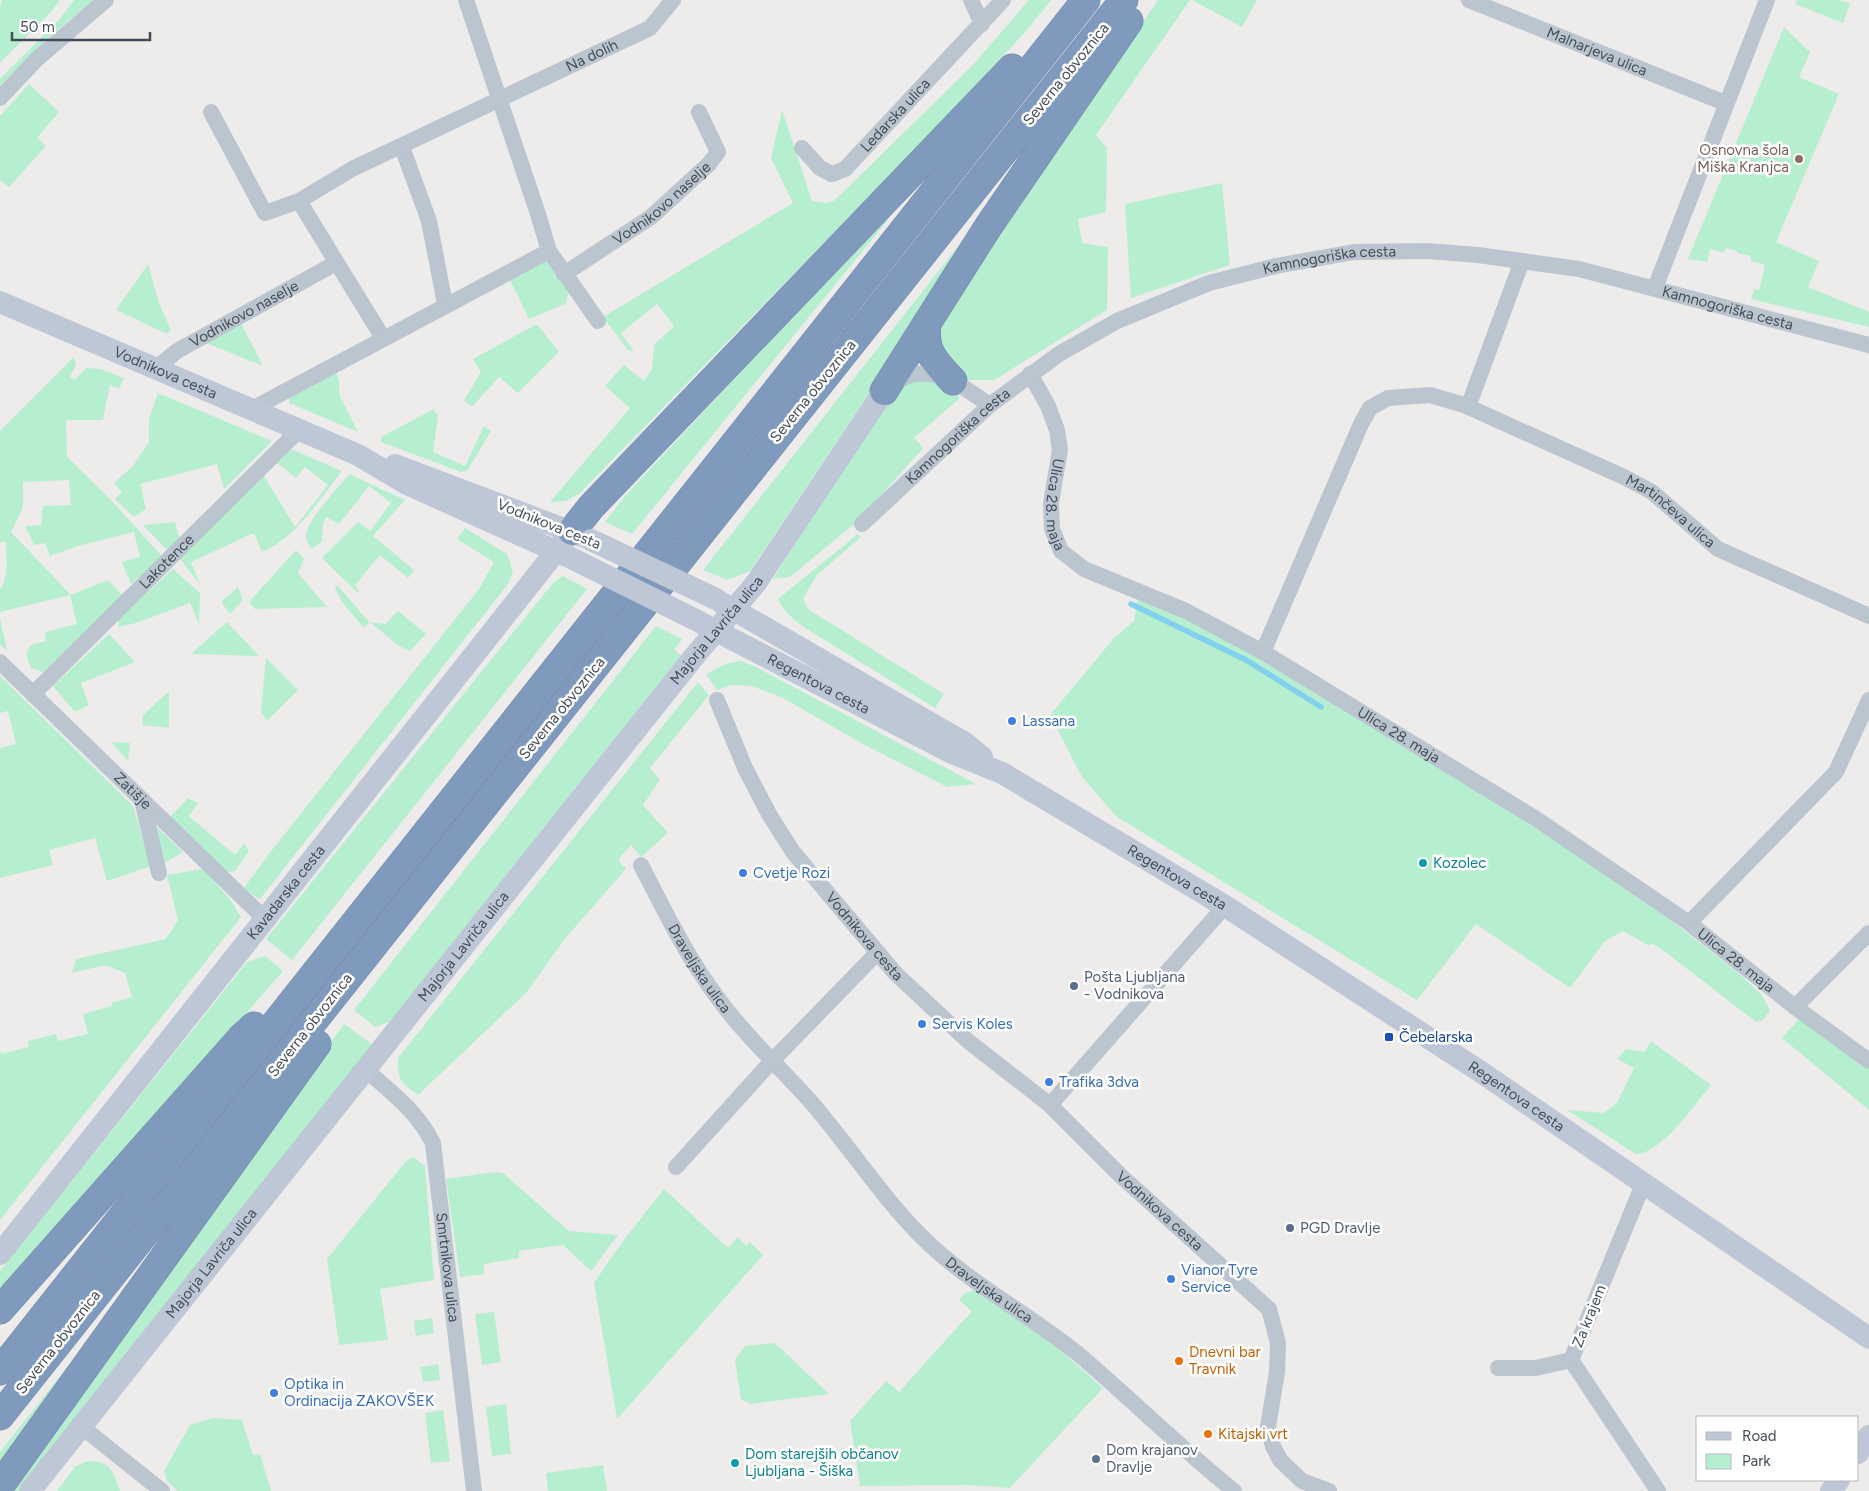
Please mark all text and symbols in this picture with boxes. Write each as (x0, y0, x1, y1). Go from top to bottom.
scale bar (12, 10, 150, 42)
text: 50 m (20, 18, 55, 36)
street label: Severna obvoznica (1019, 19, 1113, 129)
street label: Malnarjeva ulica (1544, 23, 1650, 80)
street label: Na dolih (563, 35, 621, 76)
street label: Ledarska ulica (857, 75, 934, 156)
place label: Osnovna šola Miška Kranjca (1697, 141, 1789, 176)
marker: Osnovna šola Miška Kranjca (1793, 153, 1805, 165)
street label: Vodnikovo naselje (609, 158, 715, 249)
street label: Kamnogoriška cesta (1261, 242, 1396, 278)
street label: Vodnikovo naselje (186, 277, 302, 351)
street label: Kamnogoriška cesta (1660, 282, 1795, 334)
street label: Severna obvoznica (766, 336, 860, 446)
street label: Vodnikova cesta (111, 343, 220, 403)
street label: Kamnogoriška cesta (902, 384, 1014, 488)
street label: Ulica 28. maja (1042, 457, 1069, 553)
street label: Martinčeva ulica (1623, 471, 1719, 552)
street label: Vodnikova cesta (494, 495, 604, 553)
street label: Lakotence (135, 531, 198, 593)
street label: Majorja Lavriča ulica (666, 573, 767, 688)
street label: Regentova cesta (764, 650, 873, 718)
street label: Severna obvoznica (515, 653, 609, 763)
street label: Ulica 28. maja (1354, 703, 1443, 767)
place label: Lassana (1022, 712, 1075, 730)
marker: Lassana (1006, 715, 1018, 727)
street label: Zatišje (110, 768, 155, 813)
street label: Regentova cesta (1124, 841, 1230, 914)
street label: Kavadarska cesta (243, 842, 329, 943)
place label: Kozolec (1433, 854, 1486, 872)
marker: Kozolec (1417, 857, 1429, 869)
place label: Cvetje Rozi (753, 864, 830, 882)
marker: Cvetje Rozi (737, 867, 749, 879)
street label: Majorja Lavriča ulica (414, 888, 513, 1005)
street label: Vodnikova cesta (822, 889, 907, 985)
street label: Draveljska ulica (664, 921, 735, 1017)
street label: Ulica 28. maja (1694, 924, 1778, 996)
place label: Pošta Ljubljana - Vodnikova (1084, 968, 1185, 1003)
street label: Severna obvoznica (264, 970, 356, 1080)
marker: Pošta Ljubljana - Vodnikova (1068, 980, 1080, 992)
place label: Servis Koles (932, 1015, 1013, 1033)
marker: Servis Koles (916, 1018, 928, 1030)
place label: Čebelarska (1399, 1028, 1473, 1046)
marker: Čebelarska (1383, 1031, 1395, 1043)
street label: Regentova cesta (1465, 1057, 1568, 1136)
place label: Trafika 3dva (1059, 1073, 1139, 1091)
marker: Trafika 3dva (1043, 1076, 1055, 1088)
street label: Vodnikova cesta (1113, 1167, 1207, 1255)
street label: Majorja Lavriča ulica (162, 1205, 261, 1322)
street label: Smrtnikova ulica (432, 1212, 463, 1323)
place label: PGD Dravlje (1300, 1219, 1380, 1237)
marker: PGD Dravlje (1284, 1222, 1296, 1234)
street label: Draveljska ulica (942, 1253, 1036, 1327)
place label: Vianor Tyre Service (1181, 1261, 1258, 1296)
marker: Vianor Tyre Service (1165, 1273, 1177, 1285)
street label: Za krajem (1568, 1282, 1610, 1350)
street label: Severna obvoznica (12, 1287, 104, 1397)
place label: Dnevni bar Travnik (1189, 1343, 1261, 1378)
marker: Dnevni bar Travnik (1173, 1355, 1185, 1367)
place label: Optika in Ordinacija ZAKOVŠEK (284, 1375, 435, 1410)
marker: Optika in Ordinacija ZAKOVŠEK (268, 1387, 280, 1399)
legend (1696, 1416, 1859, 1481)
place label: Kitajski vrt (1218, 1425, 1288, 1443)
text: Road (1742, 1427, 1777, 1445)
marker: Kitajski vrt (1202, 1428, 1214, 1440)
place label: Dom krajanov Dravlje (1106, 1441, 1198, 1476)
place label: Dom starejših občanov Ljubljana - Šiška (745, 1445, 899, 1480)
text: Park (1742, 1452, 1771, 1470)
marker: Dom krajanov Dravlje (1090, 1453, 1102, 1465)
marker: Dom starejših občanov Ljubljana - Šiška (729, 1457, 741, 1469)

